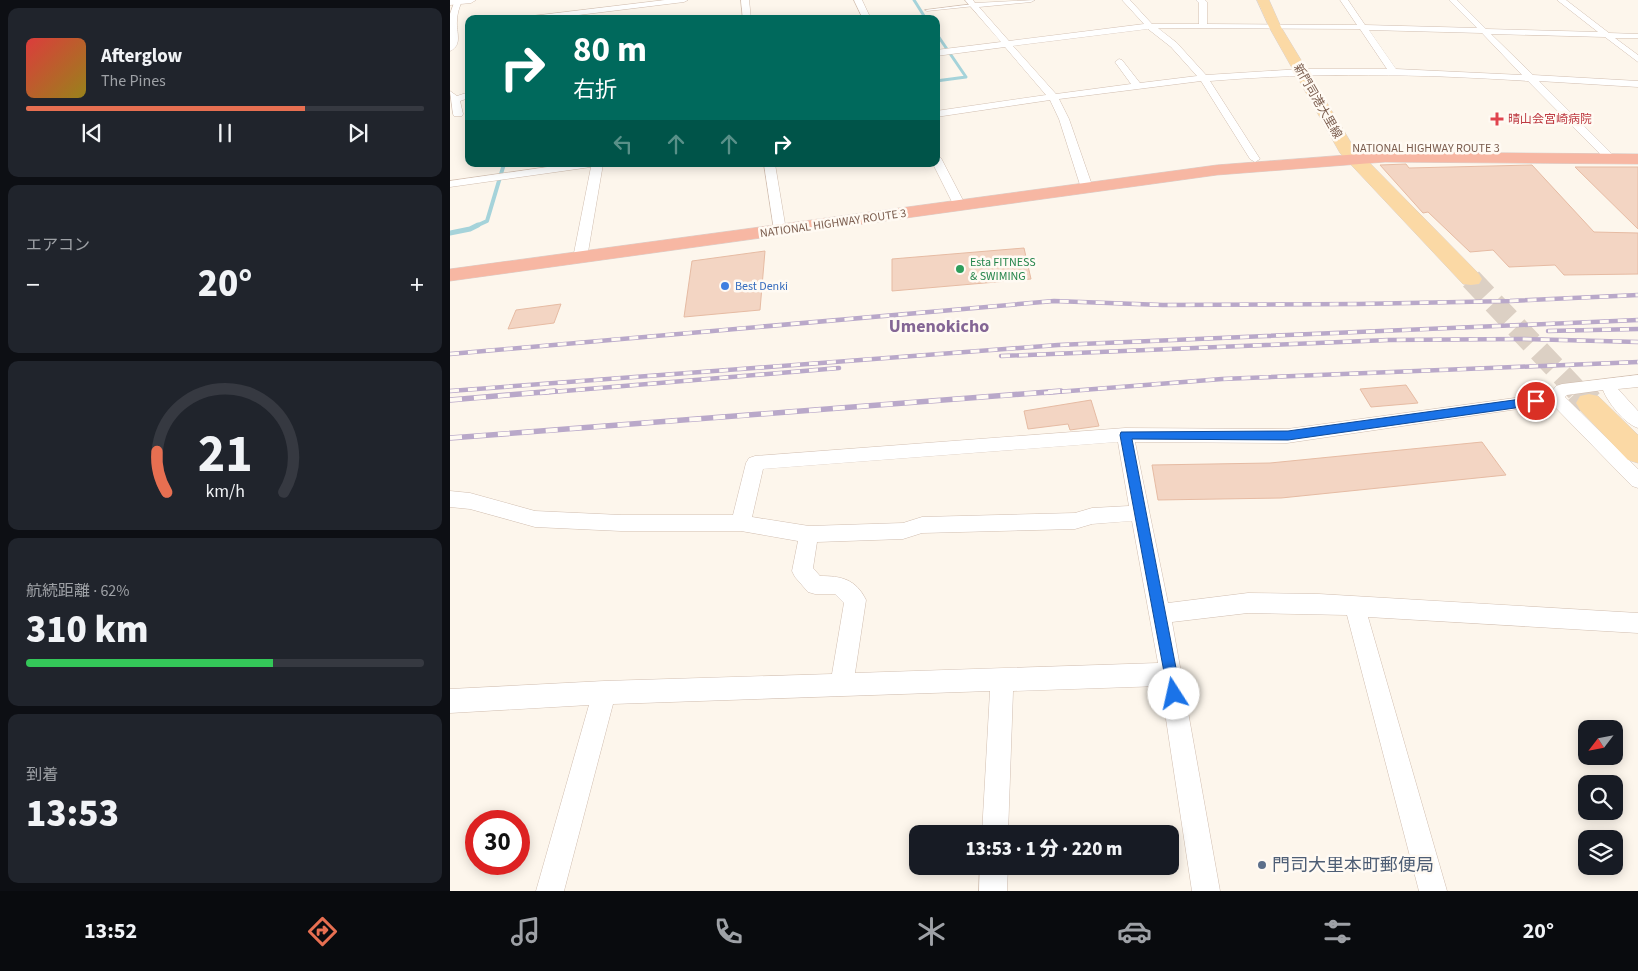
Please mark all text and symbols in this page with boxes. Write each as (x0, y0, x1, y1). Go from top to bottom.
text: 80 m (573, 25, 647, 75)
icon: right (490, 35, 555, 100)
text: Afterglow (101, 43, 182, 70)
street label: 新門司港大里線 (1289, 61, 1346, 142)
text: The Pines (101, 70, 166, 92)
text: 右折 (573, 74, 617, 106)
place label: 晴山会宮崎病院 (1508, 111, 1592, 128)
marker: 晴山会宮崎病院 (1490, 112, 1504, 126)
icon: previous (78, 119, 106, 147)
icon: pause (211, 119, 239, 147)
icon: next (344, 119, 372, 147)
icon: left (609, 130, 637, 158)
icon: ahead (662, 130, 690, 158)
icon: ahead (715, 130, 743, 158)
icon: right (768, 130, 796, 158)
street label: NATIONAL HIGHWAY ROUTE 3 (1352, 140, 1500, 157)
street label: NATIONAL HIGHWAY ROUTE 3 (759, 205, 907, 242)
text: エアコン (26, 234, 90, 256)
place label: Esta FITNESS & SWIMING (970, 254, 1036, 285)
text: 20° (198, 257, 252, 311)
marker: Esta FITNESS & SWIMING (954, 263, 966, 275)
text: − (26, 265, 40, 305)
text: + (410, 265, 424, 305)
place label: Best Denki (735, 278, 788, 295)
marker: Best Denki (719, 280, 731, 292)
district label: Umenokicho (889, 314, 989, 339)
pin (1515, 380, 1557, 422)
icon: arrive (1522, 387, 1550, 415)
text: 21 (198, 418, 252, 492)
text: km/h (205, 479, 245, 504)
text: 航続距離 · 62% (26, 580, 129, 602)
text: 310 km (26, 603, 148, 657)
position arrow (1147, 667, 1199, 719)
north arrow (1578, 720, 1622, 765)
map controls (1578, 720, 1623, 875)
text: 到着 (26, 764, 58, 786)
button: search (1578, 775, 1623, 820)
text: 13:53 (26, 787, 119, 841)
speed limit sign: 30 (465, 810, 530, 875)
button: layers (1578, 830, 1623, 875)
text: 13:53 · 1 分 · 220 m (965, 836, 1123, 863)
place label: 門司大里本町郵便局 (1272, 853, 1434, 878)
marker: 門司大里本町郵便局 (1256, 859, 1268, 871)
icon: directions (305, 914, 340, 949)
icon: music (508, 914, 543, 949)
icon: phone (711, 914, 746, 949)
icon: climate (914, 914, 949, 949)
icon: car (1117, 914, 1152, 949)
icon: filters (1320, 914, 1355, 949)
text: 13:52 (84, 915, 137, 947)
text: 20° (1523, 915, 1554, 947)

